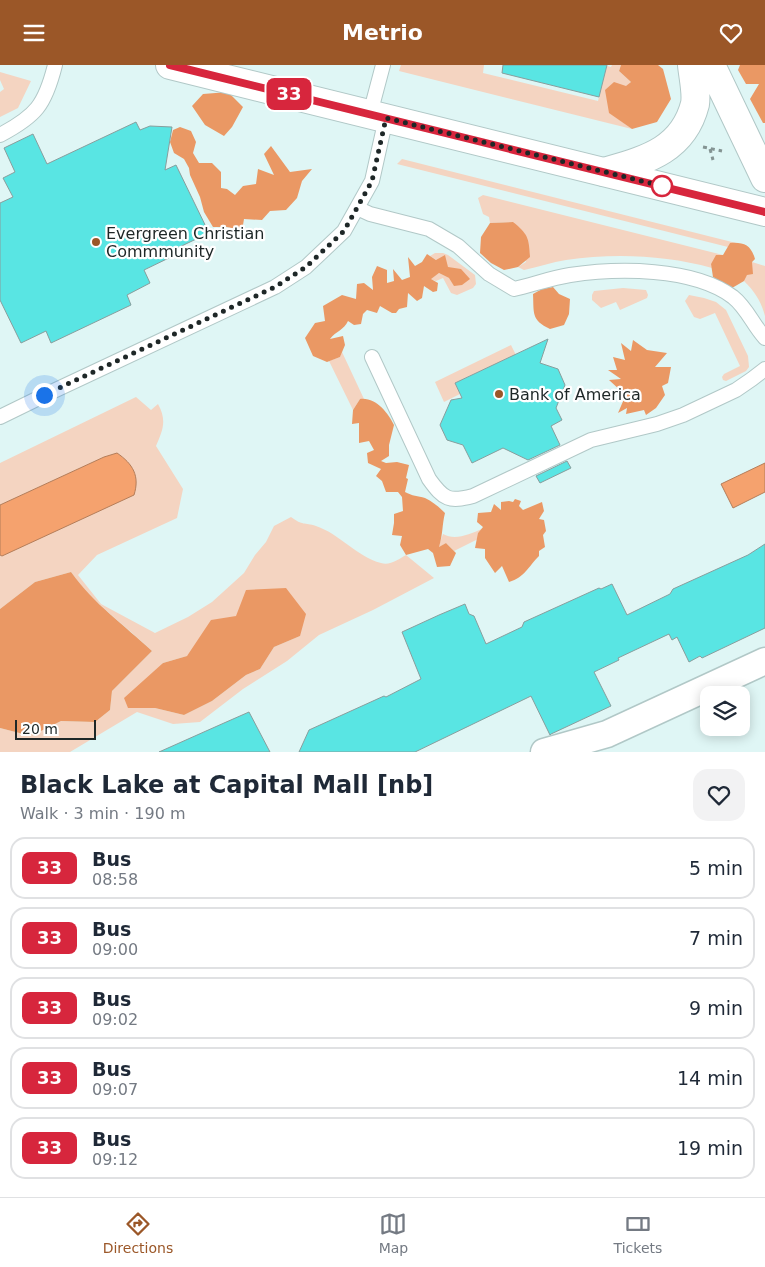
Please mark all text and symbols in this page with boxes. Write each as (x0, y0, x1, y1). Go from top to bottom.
icon: menu (20, 19, 48, 47)
icon: heart (717, 19, 745, 47)
text: Metrio (342, 20, 423, 45)
line badge: 33 (266, 78, 312, 110)
text: 33 (276, 83, 302, 104)
unlabelled marker (651, 175, 673, 197)
place label: Evergreen Christian Commmunity (106, 224, 264, 261)
marker: Evergreen Christian Commmunity (90, 236, 102, 248)
your location (32, 383, 57, 408)
place label: Bank of America (509, 385, 641, 404)
marker: Bank of America (493, 388, 505, 400)
map controls (700, 686, 750, 736)
button: layers (700, 686, 750, 736)
scale bar (15, 717, 96, 740)
text: 20 m (22, 721, 58, 737)
button: heart (693, 769, 745, 821)
text: Black Lake at Capital Mall [nb] (20, 771, 433, 799)
text: Walk · 3 min · 190 m (20, 804, 185, 823)
text: Bus (92, 848, 131, 870)
text: 33 (37, 857, 62, 878)
text: 5 min (689, 857, 743, 879)
text: 08:58 (92, 870, 138, 889)
text: Bus (92, 918, 131, 940)
text: 33 (37, 927, 62, 948)
text: 7 min (689, 927, 743, 949)
text: 09:00 (92, 940, 138, 959)
text: Bus (92, 988, 131, 1010)
text: 33 (37, 997, 62, 1018)
text: 9 min (689, 997, 743, 1019)
text: 09:02 (92, 1010, 138, 1029)
text: Bus (92, 1058, 131, 1080)
text: 33 (37, 1067, 62, 1088)
text: 14 min (677, 1067, 743, 1089)
text: 09:07 (92, 1080, 138, 1099)
text: Bus (92, 1128, 131, 1150)
text: 33 (37, 1137, 62, 1158)
text: 19 min (677, 1137, 743, 1159)
text: 09:12 (92, 1150, 138, 1169)
tab: Directions (103, 1210, 173, 1256)
tab: Map (379, 1210, 408, 1256)
tab: Tickets (614, 1210, 662, 1256)

